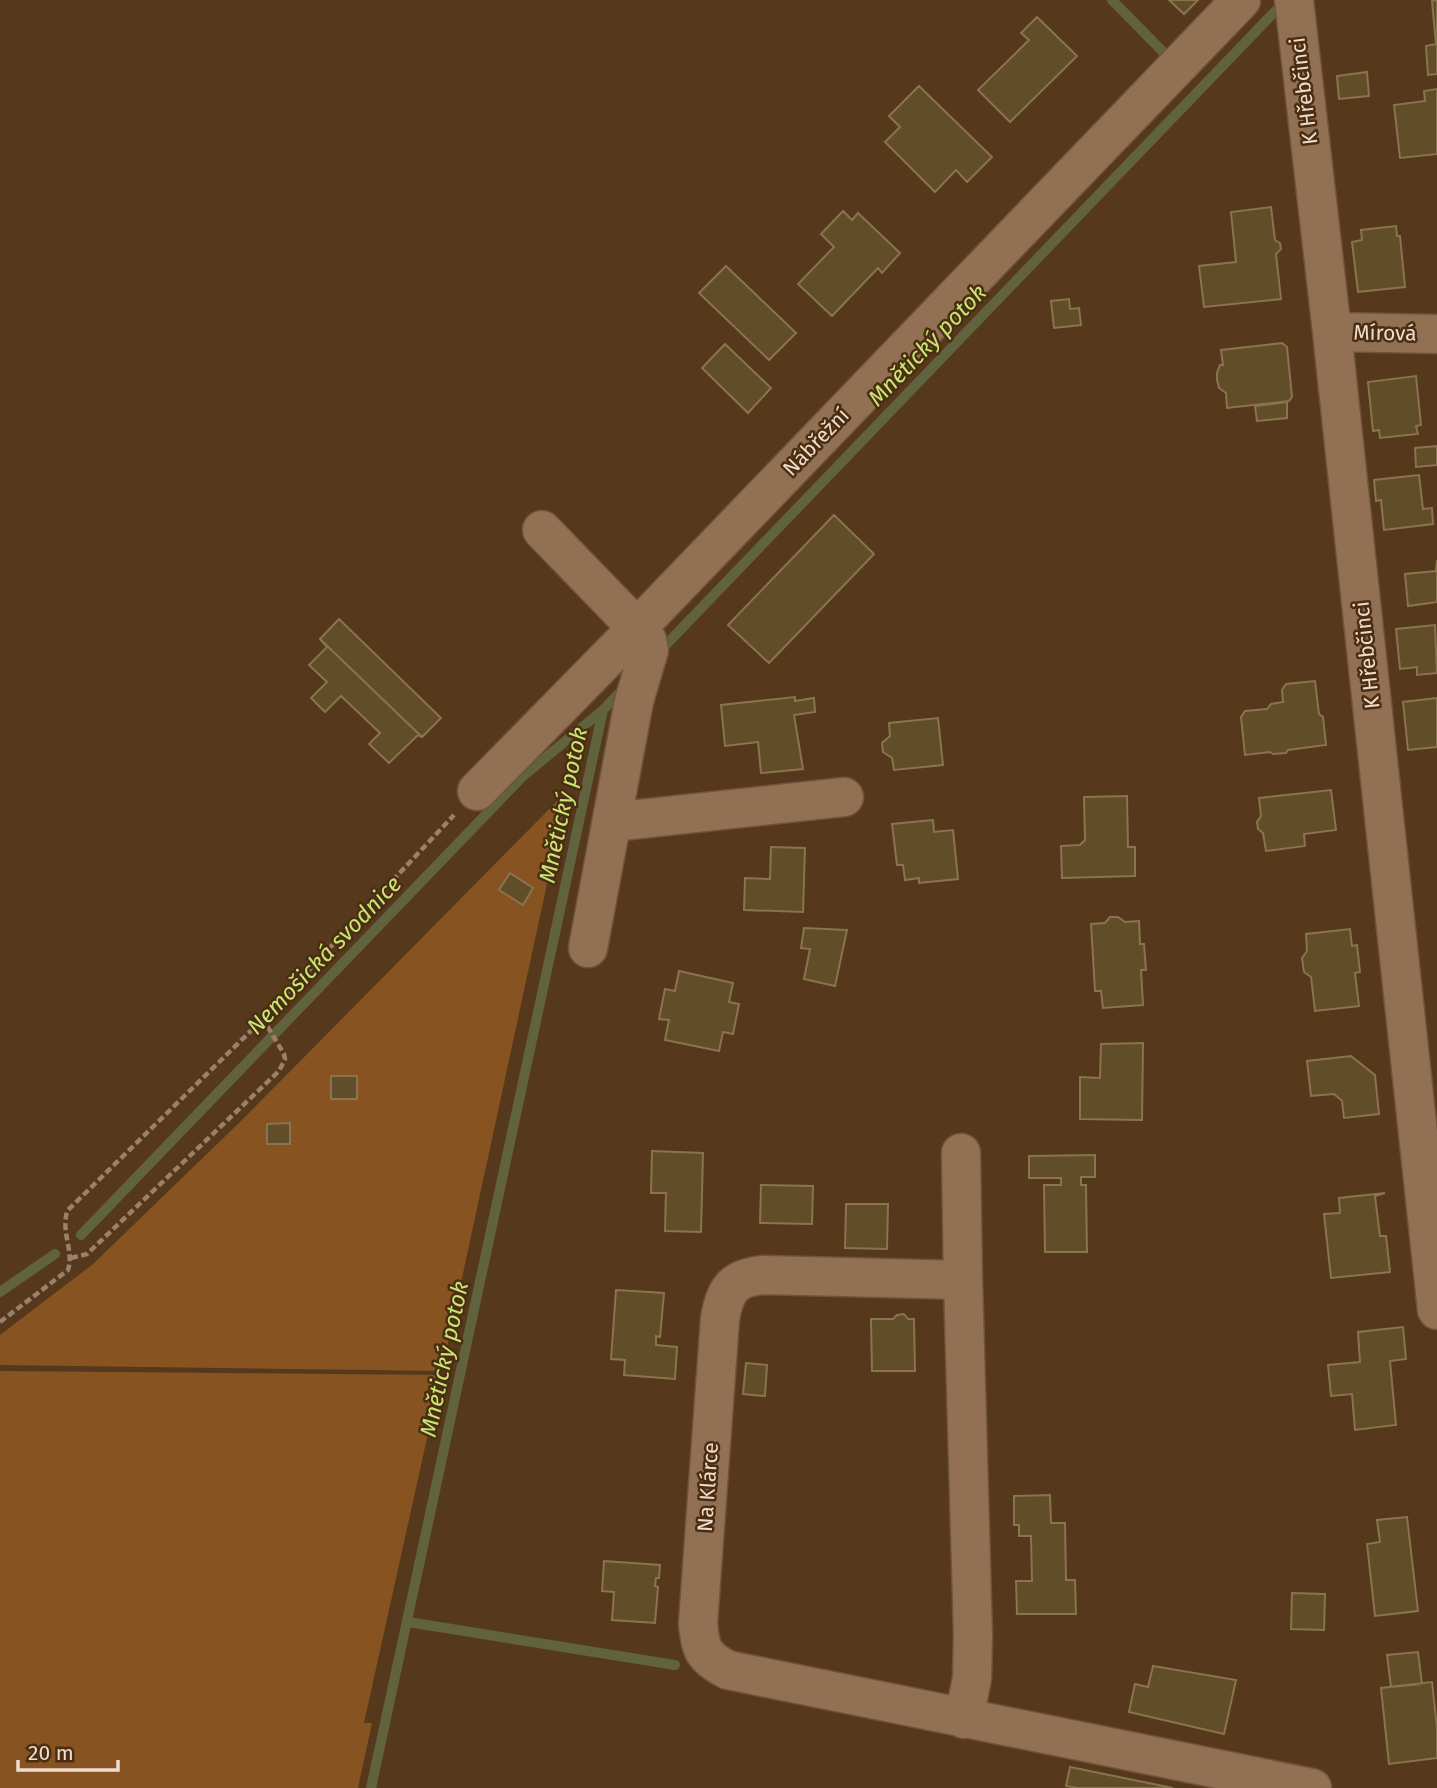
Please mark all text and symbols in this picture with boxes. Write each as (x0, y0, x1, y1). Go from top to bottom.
street label: K Hřebčinci (1285, 36, 1323, 146)
water label: Mnětický potok (862, 278, 992, 412)
street label: Mírová (1353, 319, 1417, 347)
street label: Nábřežní (777, 403, 855, 481)
street label: K Hřebčinci (1348, 600, 1386, 710)
water label: Mnětický potok (533, 725, 593, 885)
water label: Nemošická svodnice (241, 870, 407, 1040)
water label: Mnětický potok (414, 1279, 474, 1439)
street label: Na Klárce (692, 1441, 724, 1533)
scale bar (18, 1728, 117, 1772)
text: 20 m (28, 1740, 74, 1766)

